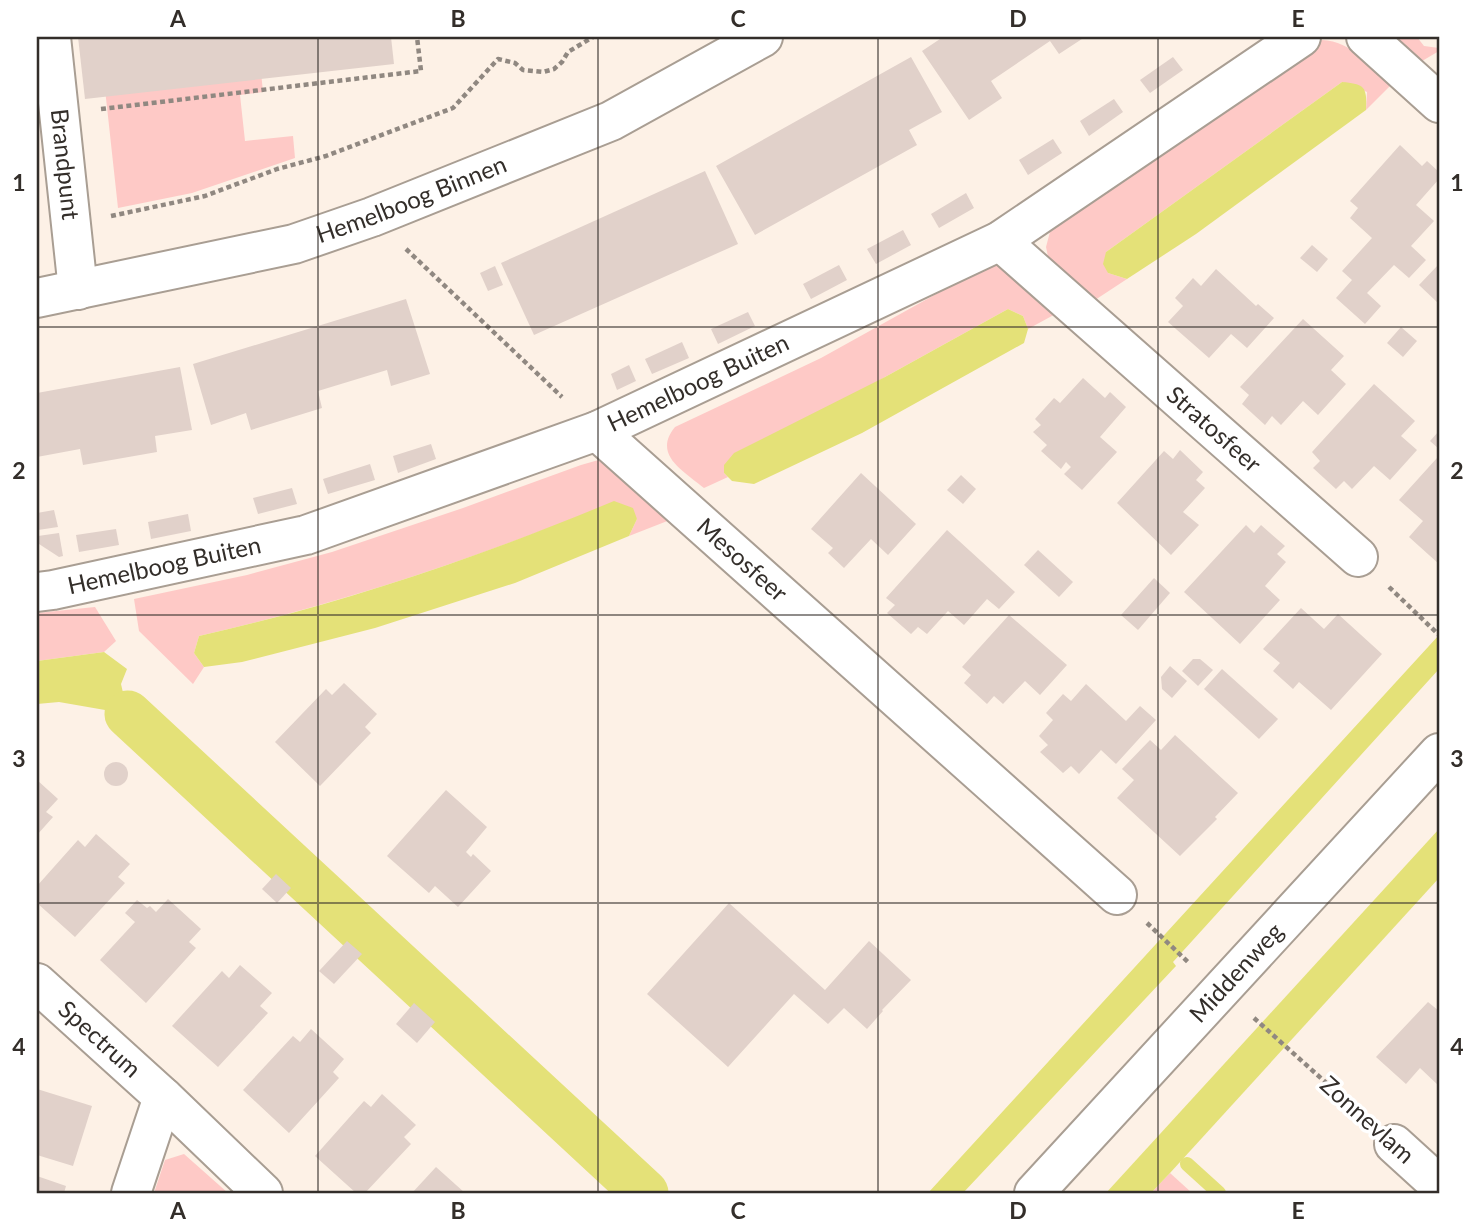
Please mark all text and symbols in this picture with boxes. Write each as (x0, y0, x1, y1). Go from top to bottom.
text: A (169, 4, 187, 32)
text: B (450, 4, 466, 32)
text: C (730, 4, 746, 32)
text: D (1009, 4, 1027, 32)
text: E (1291, 4, 1305, 32)
street label: Brandpunt (46, 107, 86, 221)
street label: Hemelboog Binnen (312, 149, 510, 248)
text: 1 (12, 168, 26, 196)
text: 1 (1450, 168, 1464, 196)
street label: Hemelboog Buiten (602, 327, 793, 437)
street label: Stratosfeer (1162, 379, 1268, 478)
text: 2 (12, 456, 26, 484)
text: 2 (1450, 456, 1464, 484)
street label: Mesosfeer (692, 511, 794, 607)
street label: Hemelboog Buiten (65, 529, 263, 599)
text: 3 (12, 744, 26, 772)
text: 3 (1450, 744, 1464, 772)
street label: Middenweg (1183, 916, 1288, 1028)
street label: Spectrum (53, 994, 147, 1083)
text: 4 (12, 1032, 26, 1060)
text: 4 (1450, 1032, 1464, 1060)
street label: Zonnevlam (1315, 1069, 1421, 1169)
text: A (169, 1196, 187, 1224)
text: B (450, 1196, 466, 1224)
text: C (730, 1196, 746, 1224)
text: D (1009, 1196, 1027, 1224)
text: E (1291, 1196, 1305, 1224)

